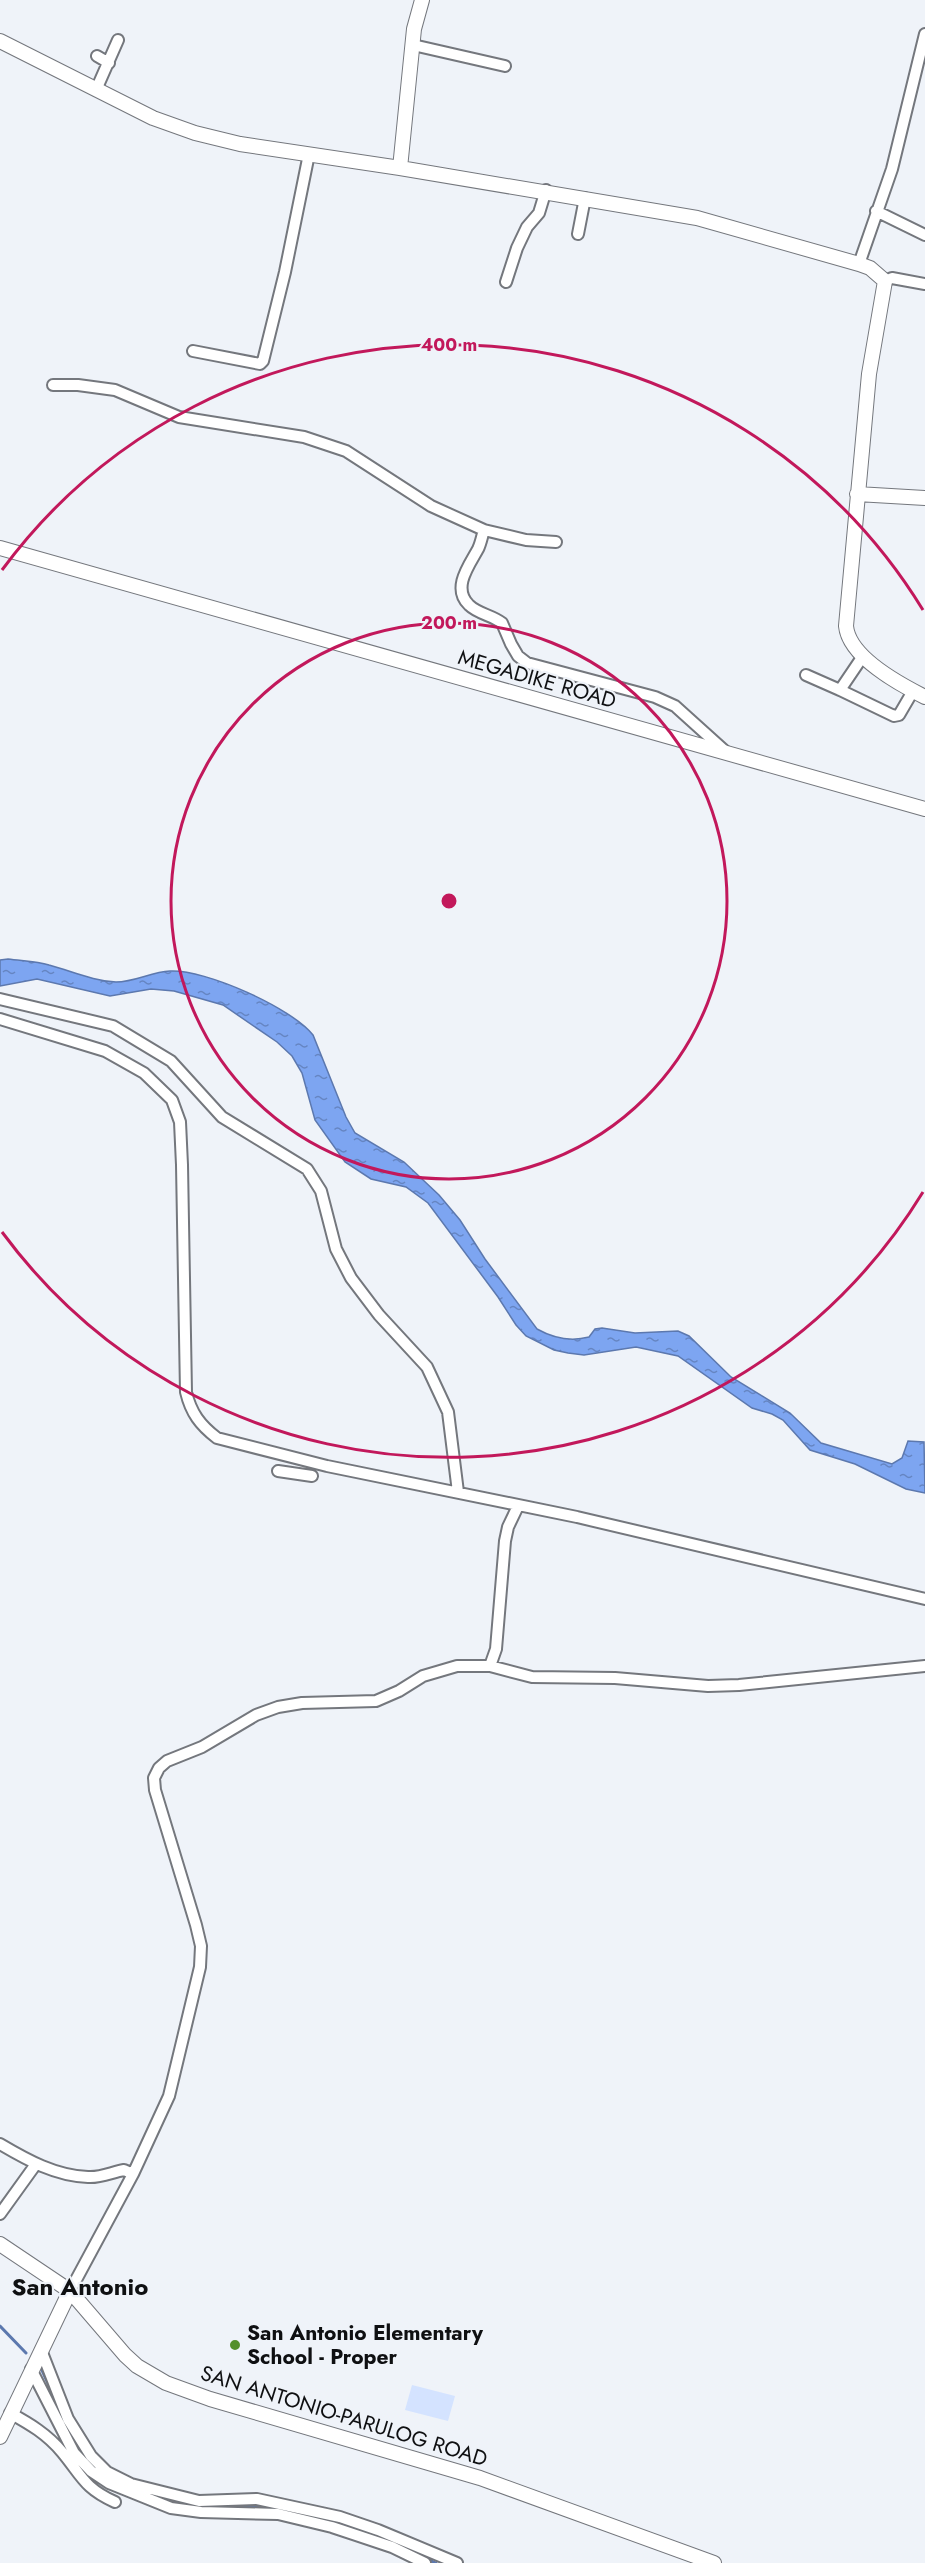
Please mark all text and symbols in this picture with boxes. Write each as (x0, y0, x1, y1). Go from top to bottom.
text: 400 m (421, 332, 477, 358)
text: 200 m (421, 610, 477, 636)
street label: MEGADIKE ROAD (454, 642, 620, 716)
centre of rings (439, 891, 459, 911)
district label: San Antonio (12, 2269, 148, 2304)
place label: San Antonio Elementary School - Proper (247, 2318, 484, 2372)
marker: San Antonio Elementary School - Proper (228, 2338, 242, 2352)
street label: SAN ANTONIO-PARULOG ROAD (197, 2358, 491, 2474)

